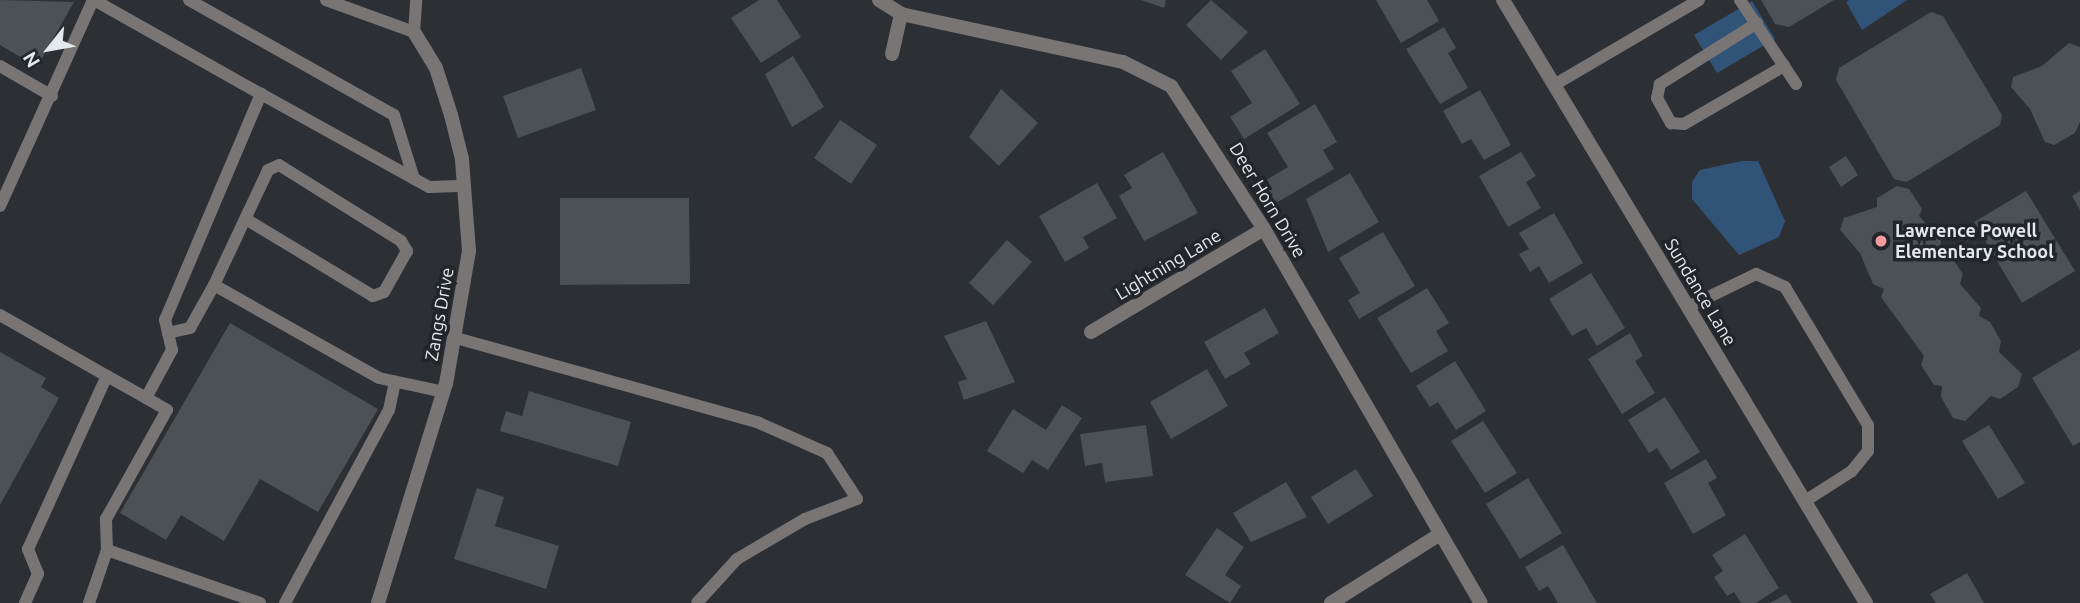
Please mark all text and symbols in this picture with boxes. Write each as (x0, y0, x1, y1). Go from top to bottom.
north arrow (14, 14, 84, 84)
text: N (18, 48, 44, 72)
street label: Deer Horn Drive (1225, 139, 1311, 261)
place label: Lawrence Powell Elementary School (1895, 220, 2054, 262)
street label: Lightning Lane (1111, 224, 1225, 304)
marker: Lawrence Powell Elementary School (1873, 233, 1889, 249)
street label: Sundance Lane (1661, 235, 1741, 349)
street label: Zangs Drive (420, 266, 458, 362)

